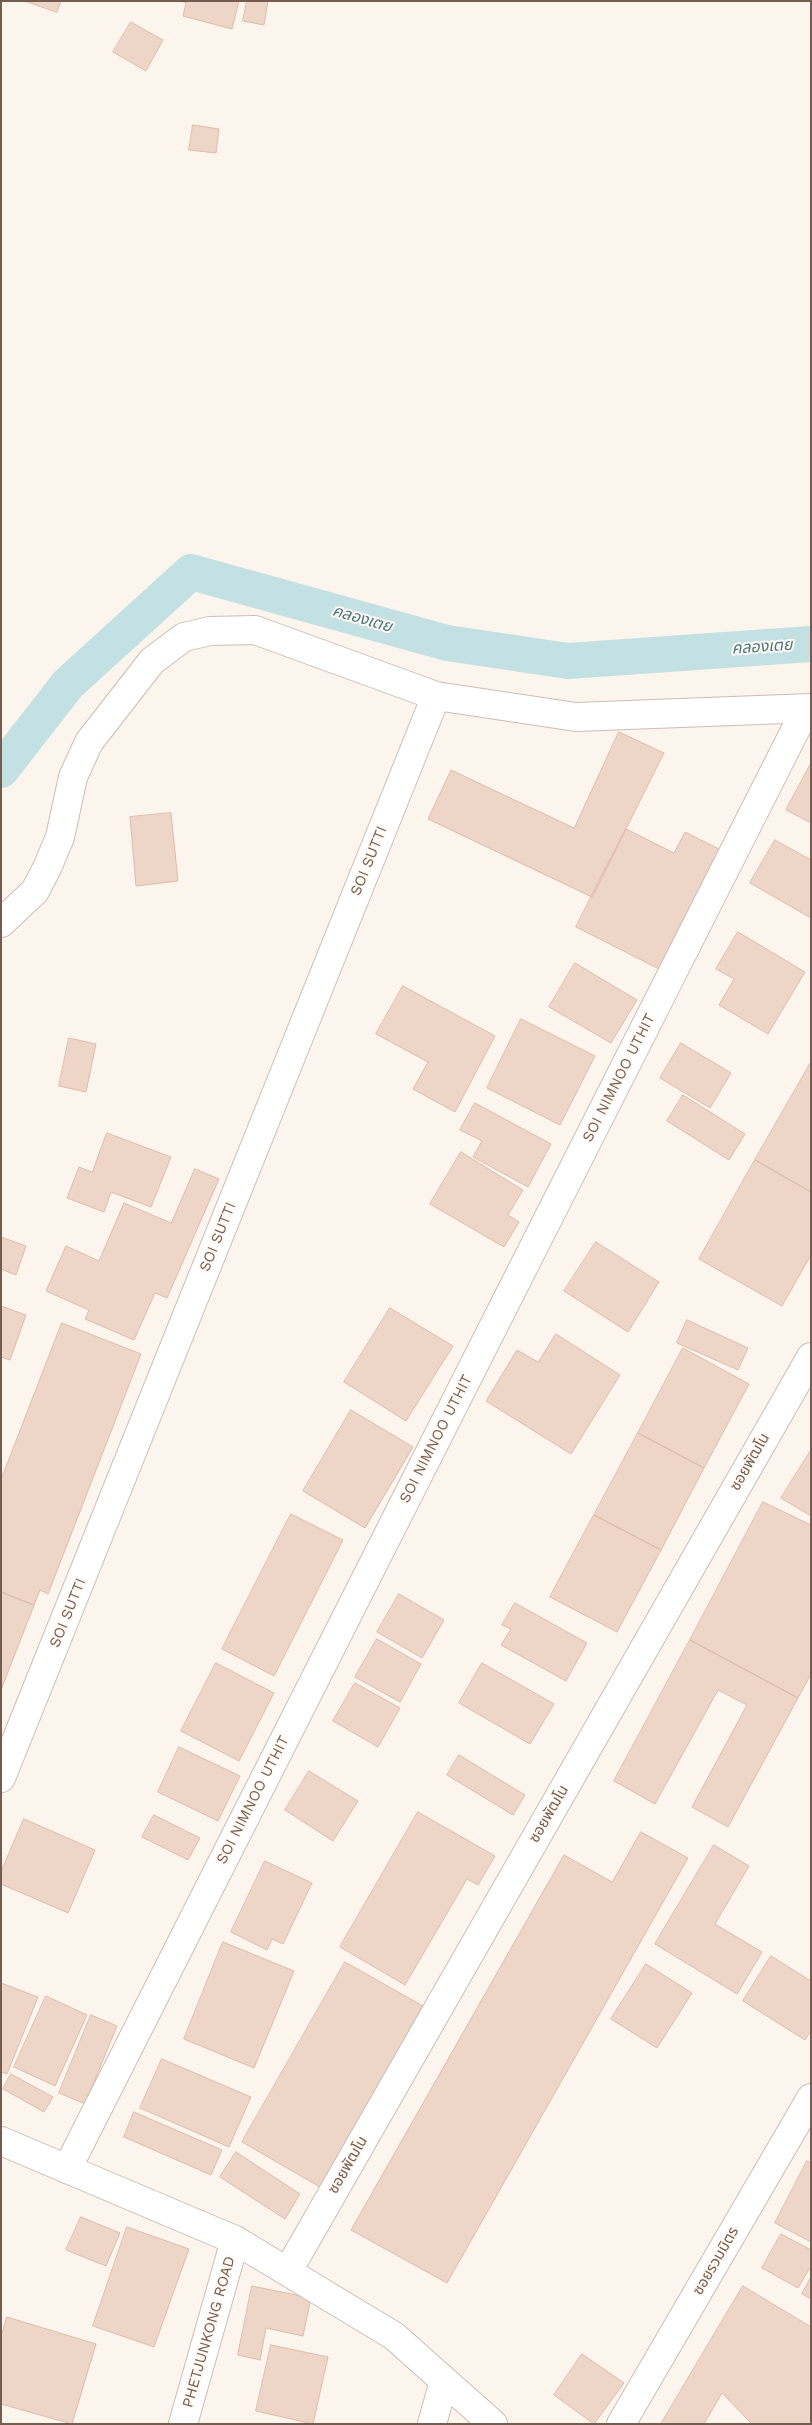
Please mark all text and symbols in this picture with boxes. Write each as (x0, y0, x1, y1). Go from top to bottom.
water label: คลองเตย (330, 601, 394, 637)
water label: คลองเตย (731, 635, 793, 659)
street label: SOI SUTTI (347, 824, 391, 898)
street label: SOI NIMNOO UTHIT (579, 1011, 659, 1145)
street label: SOI SUTTI (196, 1200, 240, 1274)
street label: SOI NIMNOO UTHIT (396, 1372, 476, 1506)
street label: ซอยพัฒโน (726, 1430, 774, 1494)
street label: SOI SUTTI (46, 1576, 90, 1650)
street label: SOI NIMNOO UTHIT (213, 1733, 293, 1867)
street label: ซอยพัฒโน (525, 1782, 573, 1846)
street label: ซอยพัฒโน (324, 2133, 372, 2197)
street label: ซอยรวมมิตร (689, 2224, 743, 2298)
street label: PHETJUNKONG ROAD (179, 2254, 239, 2410)

